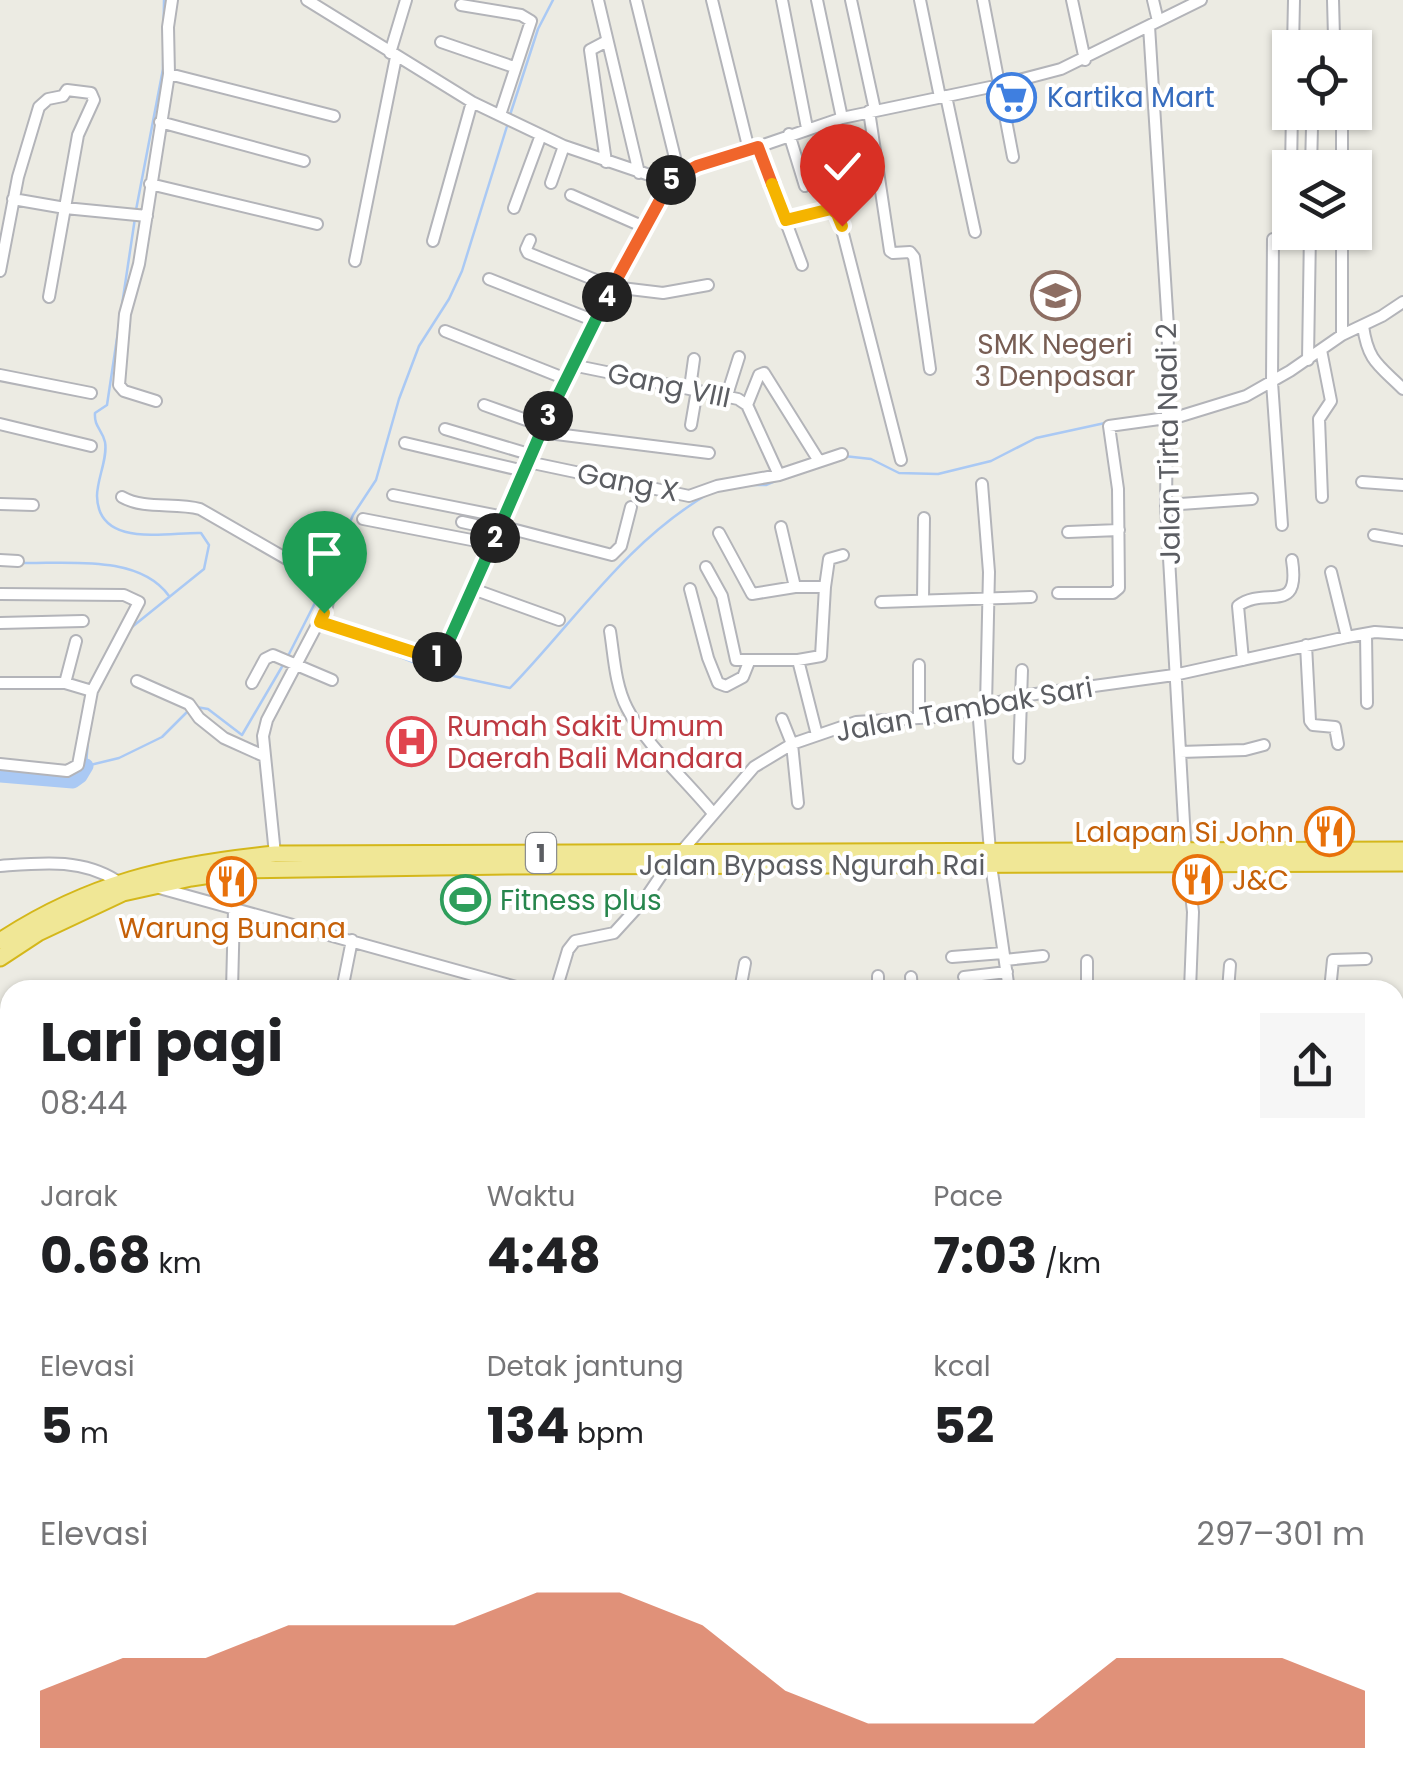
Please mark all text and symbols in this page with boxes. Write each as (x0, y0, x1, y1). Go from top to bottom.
map controls (1272, 30, 1372, 250)
button: locate (1272, 30, 1372, 130)
supermarket icon: Kartika Mart (986, 71, 1038, 123)
place label: Kartika Mart (1047, 78, 1215, 117)
pin (800, 124, 885, 227)
icon: check (815, 139, 870, 194)
button: layers (1272, 150, 1372, 250)
pin: 5 (646, 155, 696, 205)
text: 5 (662, 160, 680, 199)
school or university icon: SMK Negeri 3 Denpasar (1029, 270, 1081, 322)
pin: 4 (582, 272, 632, 322)
text: 4 (598, 277, 616, 316)
street label: Jalan Tirta Nadi 2 (1147, 323, 1190, 565)
place label: SMK Negeri 3 Denpasar (975, 325, 1135, 396)
street label: Gang VIII (604, 353, 734, 418)
pin: 3 (523, 391, 573, 441)
text: 3 (540, 396, 556, 435)
street label: Gang X (574, 454, 682, 511)
pin (282, 511, 367, 614)
pin: 2 (470, 513, 520, 563)
text: 2 (487, 518, 503, 557)
icon: arrive (297, 526, 352, 581)
pin: 1 (412, 632, 462, 682)
text: 1 (432, 637, 442, 676)
street label: Jalan Tambak Sari (832, 668, 1096, 751)
place label: Rumah Sakit Umum Daerah Bali Mandara (447, 707, 743, 778)
hospital icon: Rumah Sakit Umum Daerah Bali Mandara (386, 716, 438, 768)
restaurant icon: Lalapan Si John (1303, 806, 1355, 858)
place label: Lalapan Si John (1075, 813, 1294, 852)
road number: 1 (526, 833, 556, 873)
street label: Jalan Bypass Ngurah Rai (639, 846, 985, 885)
restaurant icon: J&C (1171, 854, 1223, 906)
restaurant icon: Warung Bunana (206, 855, 258, 907)
place label: J&C (1232, 861, 1289, 900)
sports icon: Fitness plus (439, 874, 491, 926)
place label: Fitness plus (500, 881, 662, 920)
place label: Warung Bunana (118, 909, 346, 948)
text: Lari pagi (40, 1003, 283, 1080)
button: share (1260, 1013, 1365, 1118)
text: 08:44 (40, 1080, 127, 1125)
text: Jarak (40, 1177, 118, 1216)
text: Waktu (487, 1177, 575, 1216)
text: Pace (933, 1177, 1003, 1216)
text: 0.68 (40, 1220, 151, 1291)
text: 4:48 (487, 1220, 601, 1291)
text: 7:03 (933, 1220, 1037, 1291)
text: km (151, 1244, 202, 1283)
text: /km (1037, 1244, 1101, 1283)
text: Elevasi (40, 1347, 135, 1386)
text: Detak jantung (487, 1347, 684, 1386)
text: kcal (933, 1347, 991, 1386)
text: 5 (40, 1390, 73, 1461)
text: 134 (487, 1390, 570, 1461)
text: 52 (933, 1390, 994, 1461)
text: m (73, 1414, 109, 1453)
text: bpm (570, 1414, 644, 1453)
text: Elevasi (40, 1511, 148, 1556)
text: 297–301 m (1197, 1511, 1365, 1556)

